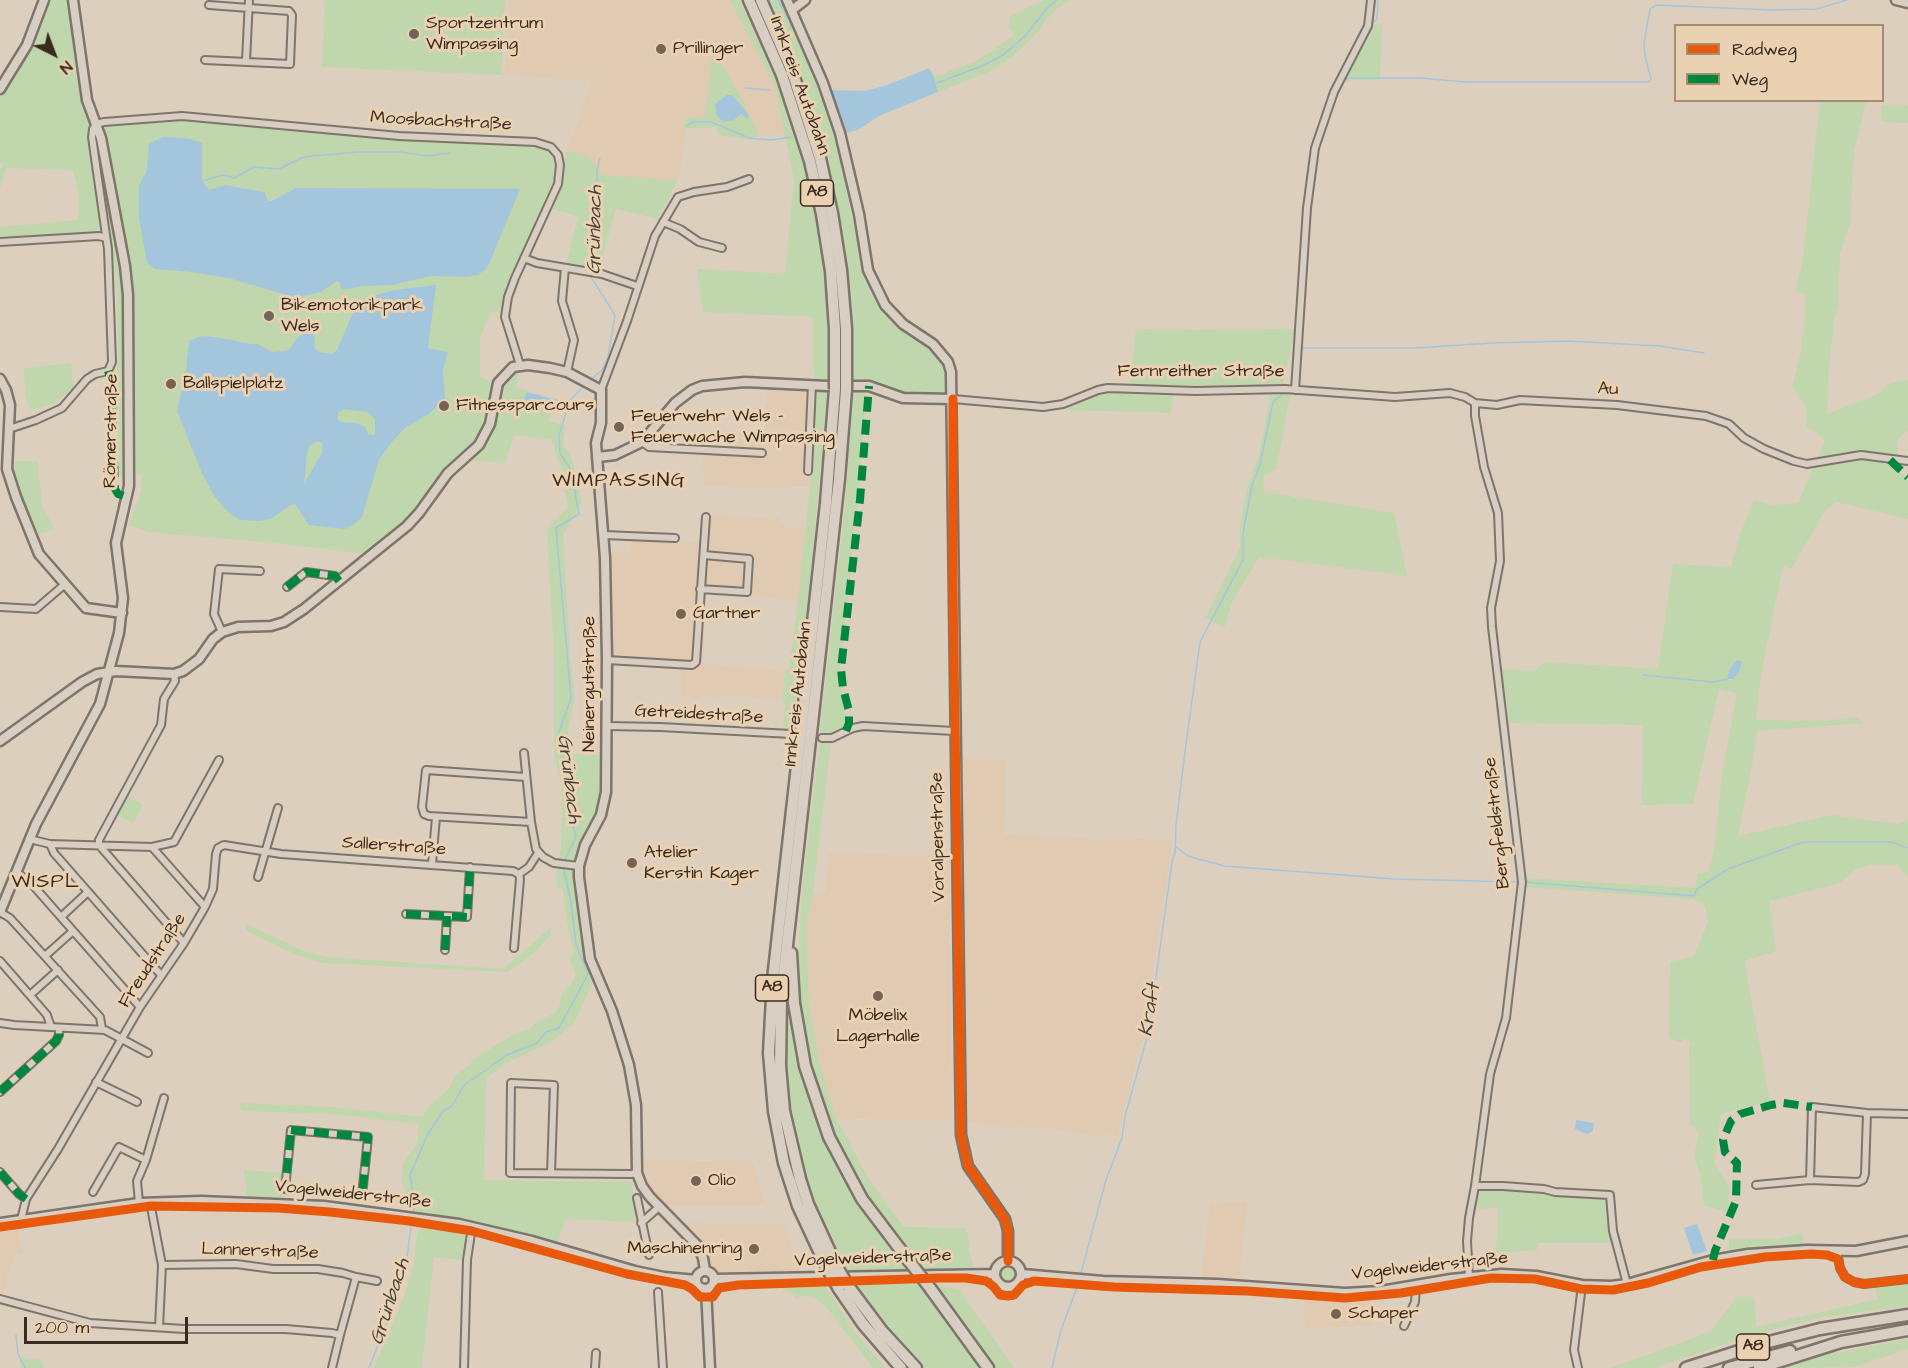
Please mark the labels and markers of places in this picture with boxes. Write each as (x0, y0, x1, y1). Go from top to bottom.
place label: Sportzentrum Wimpassing (426, 13, 543, 56)
marker: Sportzentrum Wimpassing (407, 27, 421, 41)
place label: Prillinger (673, 38, 743, 60)
marker: Prillinger (654, 42, 668, 56)
place label: Bikemotorikpark Wels (281, 295, 423, 338)
marker: Bikemotorikpark Wels (262, 309, 276, 323)
place label: Ballspielplatz (183, 373, 283, 395)
marker: Ballspielplatz (164, 377, 178, 391)
place label: Fitnessparcours (456, 395, 594, 417)
marker: Fitnessparcours (437, 399, 451, 413)
place label: Feuerwehr Wels - Feuerwache Wimpassing (631, 406, 835, 448)
marker: Feuerwehr Wels - Feuerwache Wimpassing (612, 420, 626, 434)
place label: Gartner (693, 603, 760, 625)
marker: Gartner (674, 607, 688, 621)
place label: Atelier Kerstin Kager (644, 842, 759, 884)
marker: Atelier Kerstin Kager (625, 856, 639, 870)
marker: Möbelix Lagerhalle (871, 989, 885, 1003)
place label: Möbelix Lagerhalle (836, 1005, 920, 1048)
place label: Olio (708, 1170, 736, 1192)
marker: Olio (689, 1174, 703, 1188)
place label: Maschinenring (627, 1238, 742, 1260)
marker: Maschinenring (747, 1242, 761, 1256)
place label: Schaper (1348, 1303, 1419, 1325)
marker: Schaper (1329, 1307, 1343, 1321)

